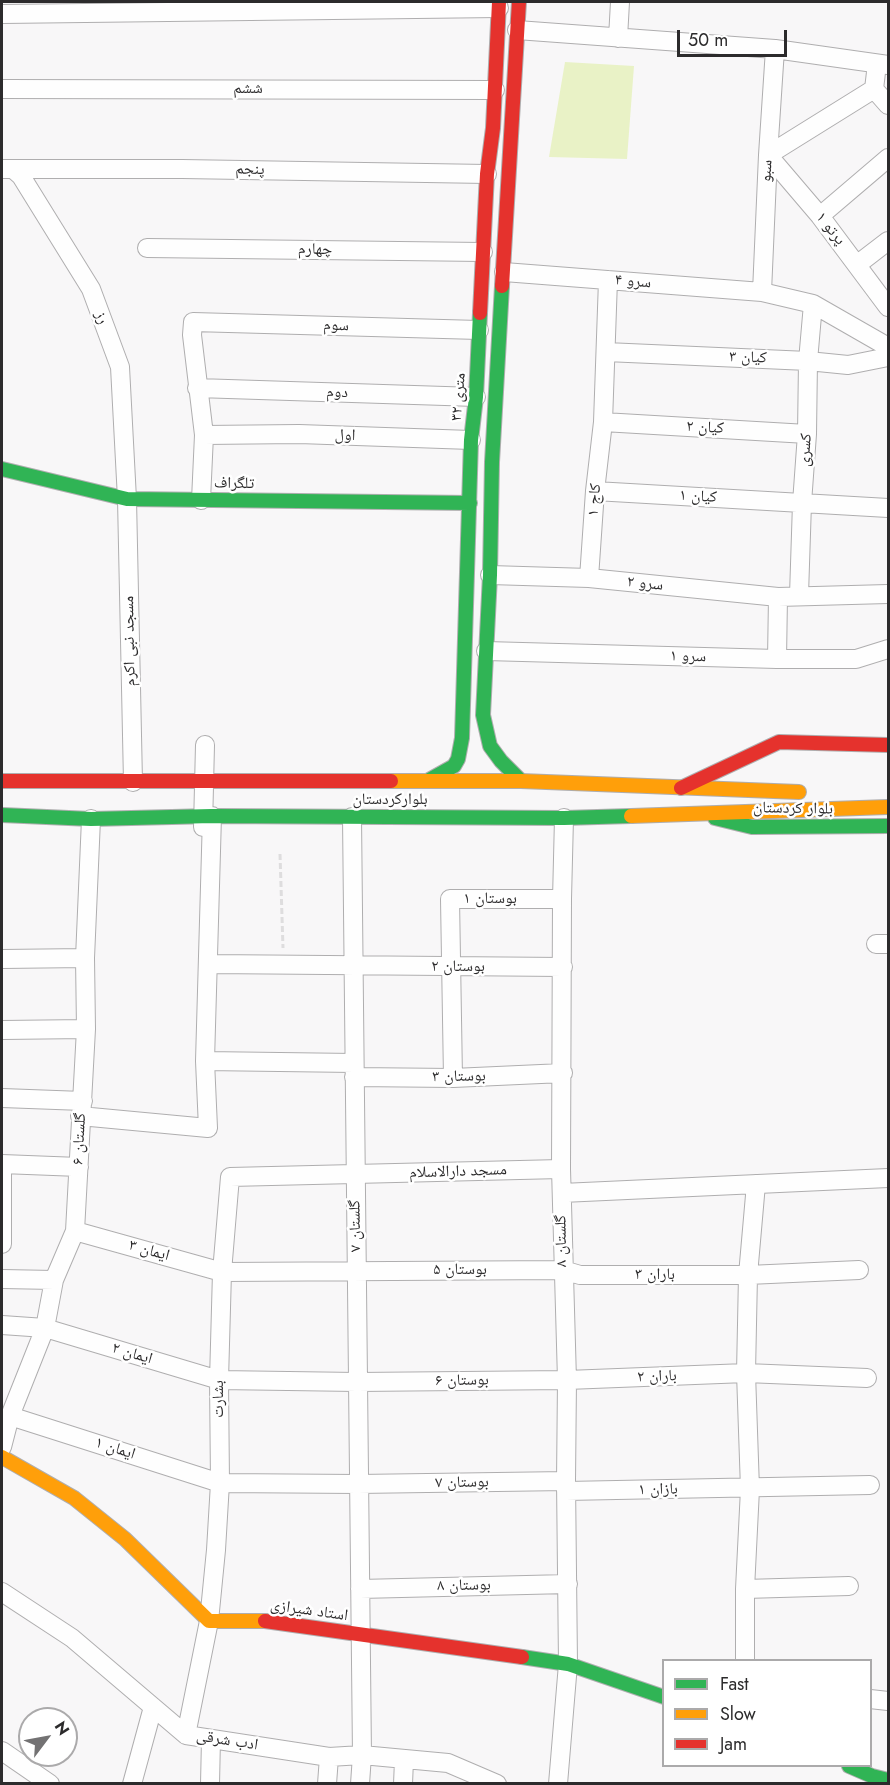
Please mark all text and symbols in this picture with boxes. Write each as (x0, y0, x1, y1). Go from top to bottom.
scale bar (680, 18, 790, 56)
text: 50 m (688, 27, 728, 53)
street label: ششم (233, 79, 263, 99)
street label: سبو (757, 159, 777, 183)
street label: پنجم (235, 160, 265, 180)
street label: پرتو ۱ (811, 209, 849, 249)
street label: چهارم (298, 240, 332, 260)
street label: سرو ۴ (614, 271, 652, 293)
street label: رز (90, 309, 112, 327)
street label: سوم (323, 316, 349, 336)
street label: کیان ۳ (729, 348, 767, 368)
street label: ۳۲ متری (447, 372, 471, 422)
street label: دوم (326, 383, 348, 403)
street label: کیان ۲ (686, 417, 724, 439)
street label: اول (334, 426, 356, 446)
street label: کسری (795, 433, 817, 467)
street label: تلگراف (214, 474, 254, 494)
street label: کاج ۱ (584, 483, 606, 517)
street label: کیان ۱ (679, 486, 717, 508)
street label: سرو ۲ (626, 573, 664, 595)
street label: مسجد نبی اکرم (120, 596, 140, 686)
street label: سرو ۱ (669, 647, 707, 667)
street label: بلوارکردستان (352, 790, 428, 810)
street label: بلوار کردستان (753, 799, 833, 819)
street label: بوستان ۱ (463, 889, 517, 909)
street label: بوستان ۲ (431, 957, 485, 977)
street label: بوستان ۳ (432, 1067, 486, 1087)
street label: گلستان ۶ (69, 1112, 91, 1166)
street label: مسجد دارالاسلام (409, 1161, 507, 1183)
street label: گلستان ۷ (346, 1200, 366, 1252)
street label: گلستان ۸ (552, 1215, 572, 1267)
street label: ایمان ۳ (126, 1236, 172, 1266)
street label: بوستان ۵ (433, 1260, 487, 1280)
street label: باران ۳ (635, 1265, 675, 1285)
street label: ایمان ۲ (109, 1339, 155, 1369)
street label: باران ۲ (637, 1367, 677, 1387)
street label: بوستان ۶ (435, 1371, 489, 1391)
street label: بشارت (209, 1380, 229, 1418)
street label: ایمان ۱ (92, 1433, 138, 1465)
street label: بوستان ۷ (435, 1473, 489, 1493)
street label: بازان ۱ (638, 1480, 678, 1500)
street label: بوستان ۸ (437, 1576, 491, 1596)
street label: استاد شیرازی (269, 1596, 349, 1626)
legend (662, 1659, 872, 1767)
text: Fast (720, 1671, 749, 1697)
text: Slow (720, 1701, 756, 1727)
north arrow (18, 1707, 78, 1767)
text: N (49, 1717, 75, 1740)
street label: ادب شرقی (195, 1727, 259, 1755)
text: Jam (720, 1731, 747, 1757)

